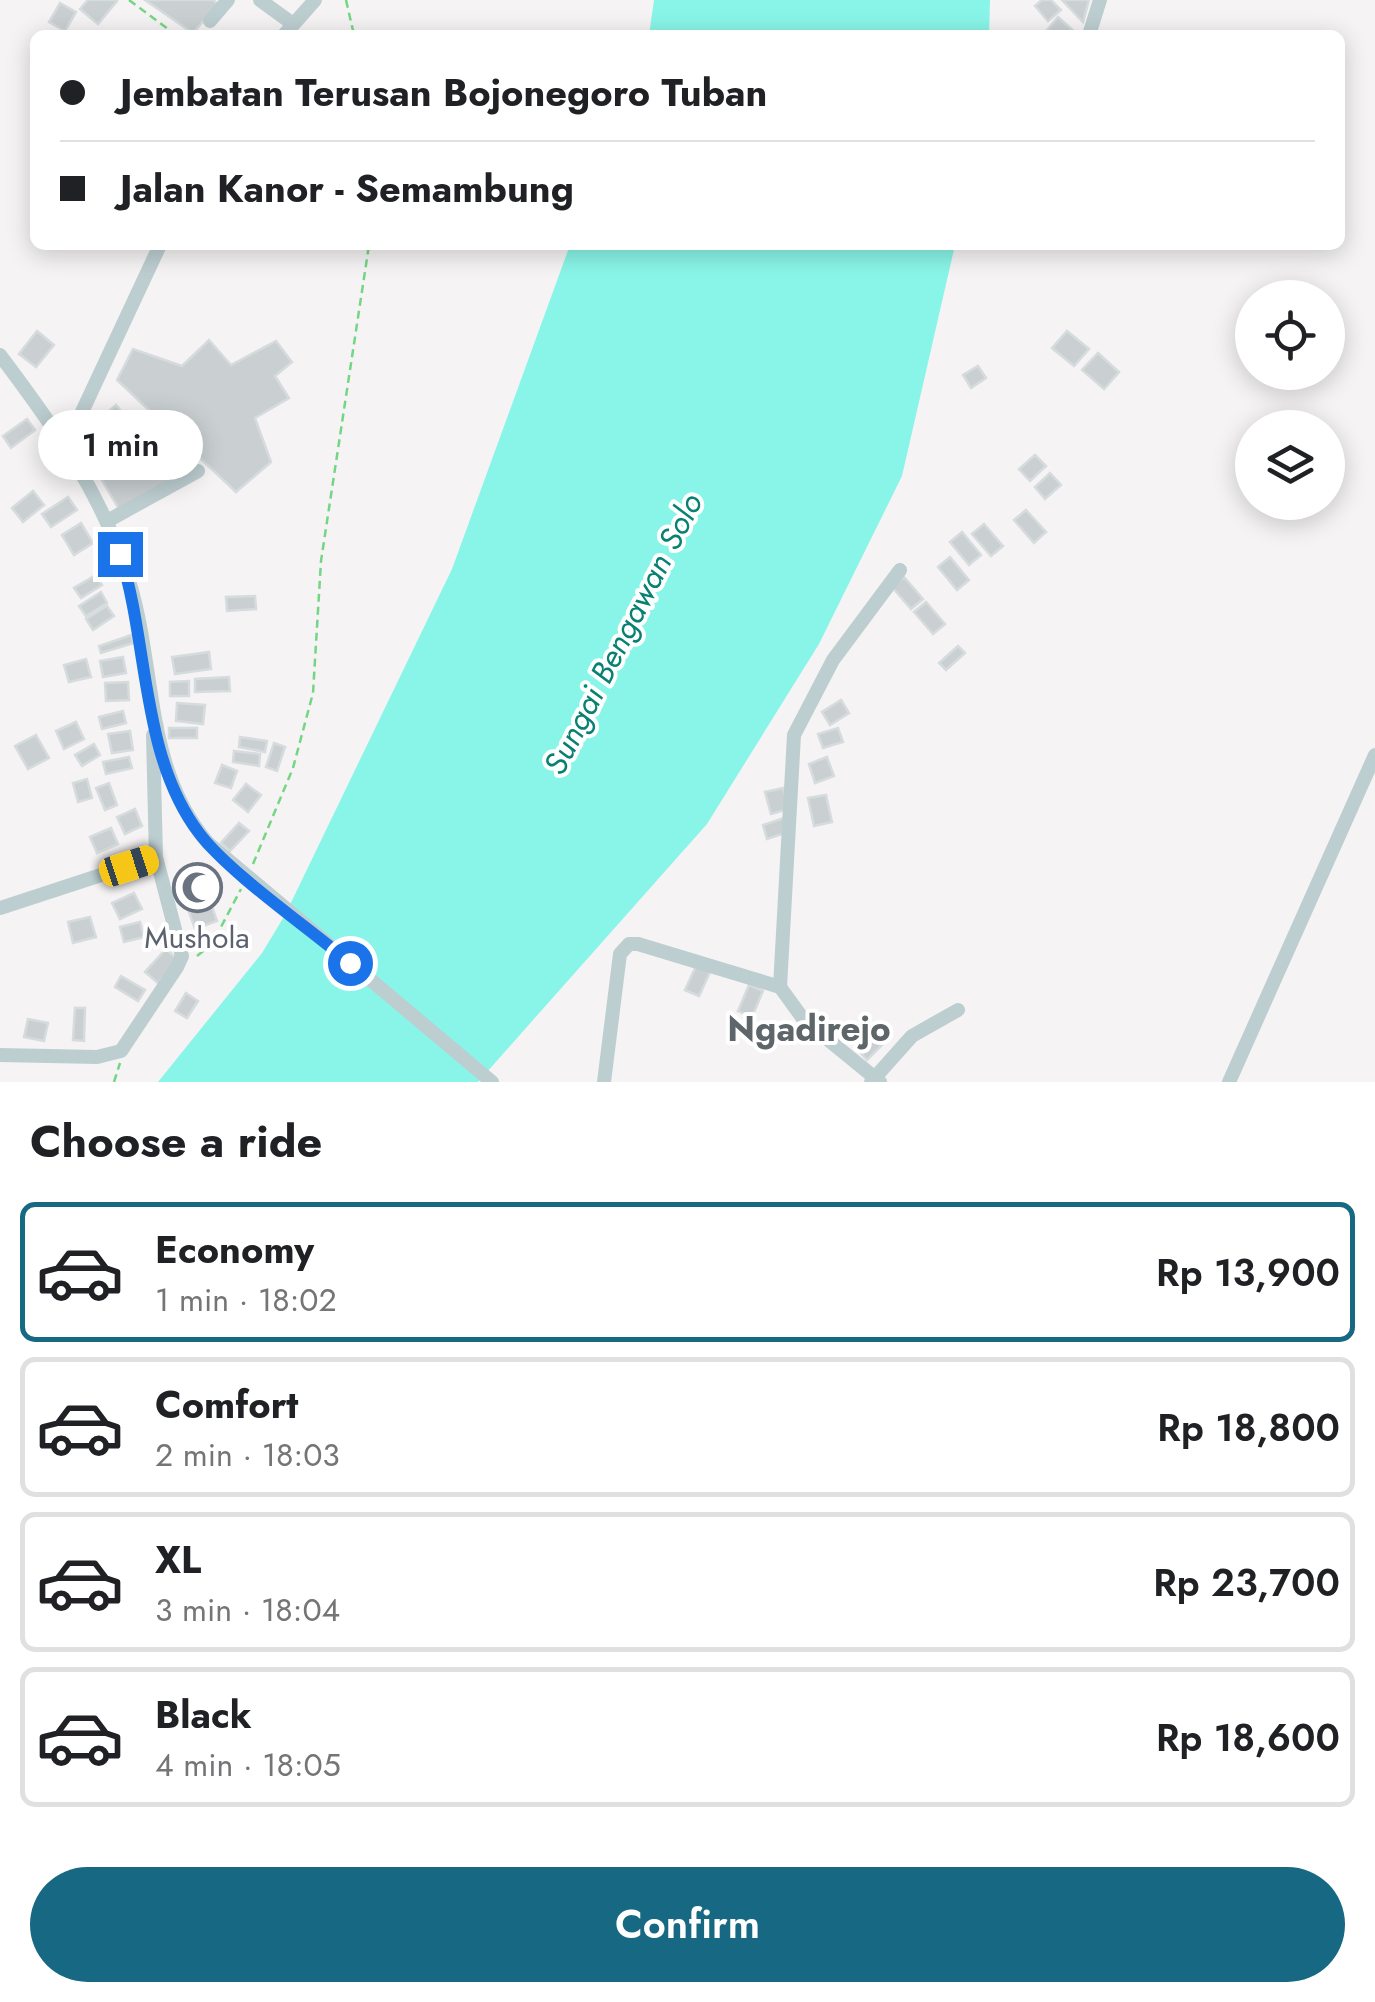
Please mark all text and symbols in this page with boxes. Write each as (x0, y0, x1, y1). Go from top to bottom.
text: Jembatan Terusan Bojonegoro Tuban (120, 65, 767, 120)
text: Jalan Kanor - Semambung (120, 161, 574, 216)
map controls (1235, 280, 1345, 520)
button: locate (1235, 280, 1345, 390)
callout: 1 min (38, 409, 202, 479)
button: layers (1235, 410, 1345, 520)
text: 1 min (82, 422, 159, 468)
water label: Sungai Bengawan Solo (532, 485, 714, 783)
route end (98, 532, 143, 577)
car (96, 842, 162, 890)
mosque icon: Mushola (171, 862, 223, 914)
place label: Mushola (144, 916, 250, 959)
route start (328, 941, 373, 986)
district label: Ngadirejo (727, 1004, 891, 1054)
text: Choose a ride (30, 1109, 322, 1174)
text: Economy (155, 1222, 314, 1277)
icon: car (35, 1227, 125, 1317)
text: Rp 13,900 (1156, 1245, 1340, 1300)
text: 1 min · 18:02 (155, 1277, 337, 1323)
text: Comfort (155, 1377, 298, 1432)
icon: car (35, 1382, 125, 1472)
text: Rp 18,800 (1157, 1400, 1340, 1455)
text: 2 min · 18:03 (155, 1432, 340, 1478)
text: XL (155, 1532, 201, 1587)
icon: car (35, 1537, 125, 1627)
text: Rp 23,700 (1153, 1555, 1340, 1610)
text: 3 min · 18:04 (155, 1587, 340, 1633)
text: Black (155, 1687, 252, 1742)
icon: car (35, 1692, 125, 1782)
text: Rp 18,600 (1156, 1710, 1340, 1765)
text: 4 min · 18:05 (155, 1742, 341, 1788)
button: Confirm (30, 1867, 1345, 1982)

